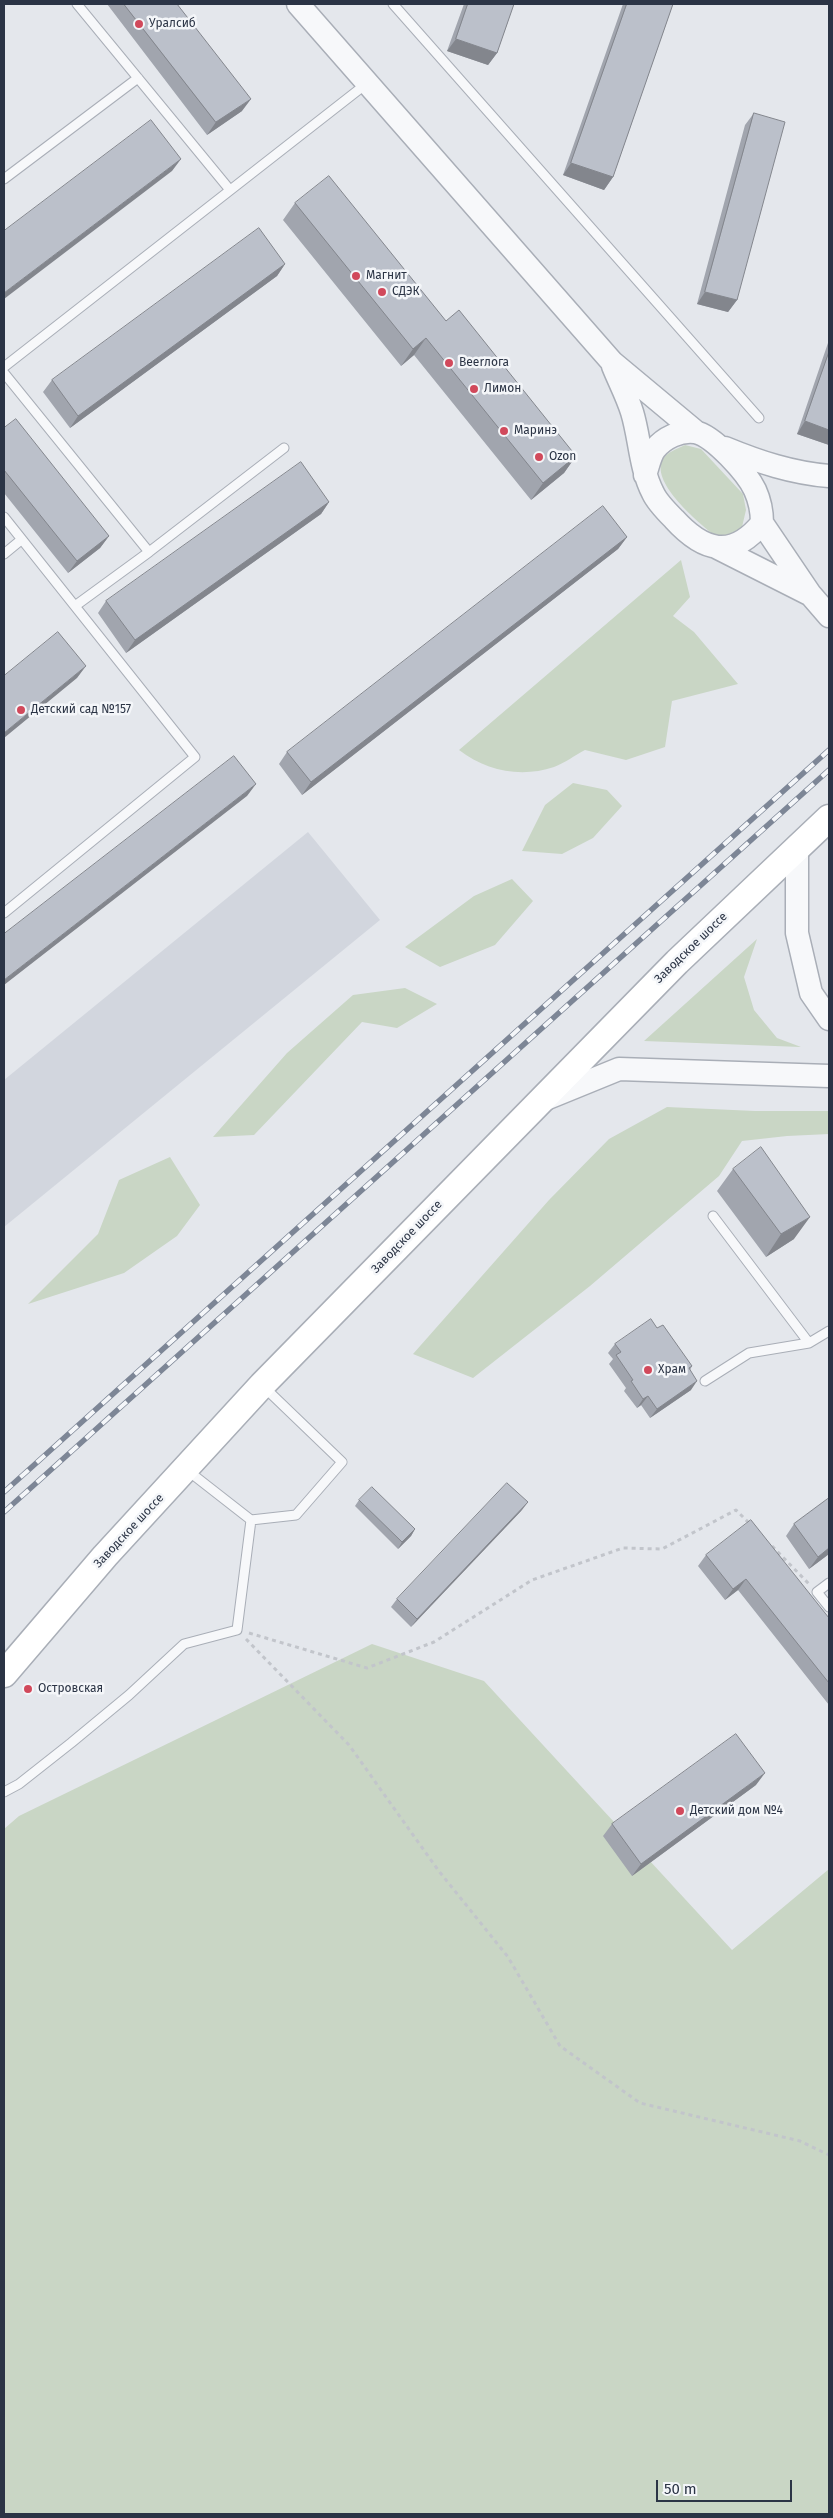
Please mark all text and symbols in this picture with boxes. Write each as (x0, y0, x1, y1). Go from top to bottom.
place label: Уралсиб (149, 17, 196, 31)
marker: Уралсиб (133, 18, 145, 30)
place label: Магнит (366, 269, 407, 283)
marker: Магнит (350, 270, 362, 282)
place label: СДЭК (392, 285, 420, 299)
marker: СДЭК (376, 286, 388, 298)
place label: Beerлога (459, 356, 509, 370)
marker: Beerлога (443, 357, 455, 369)
place label: Лимон (484, 382, 521, 396)
marker: Лимон (468, 383, 480, 395)
place label: Маринэ (514, 424, 557, 438)
marker: Маринэ (498, 425, 510, 437)
place label: Ozon (549, 450, 576, 464)
marker: Ozon (533, 451, 545, 463)
place label: Детский сад №157 (31, 703, 131, 717)
marker: Детский сад №157 (15, 704, 27, 716)
street label: Заводское шоссе (652, 910, 730, 986)
street label: Заводское шоссе (369, 1198, 445, 1276)
place label: Храм (658, 1363, 686, 1377)
marker: Храм (642, 1364, 654, 1376)
street label: Заводское шоссе (91, 1491, 167, 1571)
place label: Островская (38, 1682, 103, 1696)
marker: Островская (22, 1683, 34, 1695)
place label: Детский дом №4 (690, 1804, 783, 1818)
marker: Детский дом №4 (674, 1805, 686, 1817)
scale bar (658, 2470, 794, 2502)
text: 50 m (664, 2480, 697, 2498)

